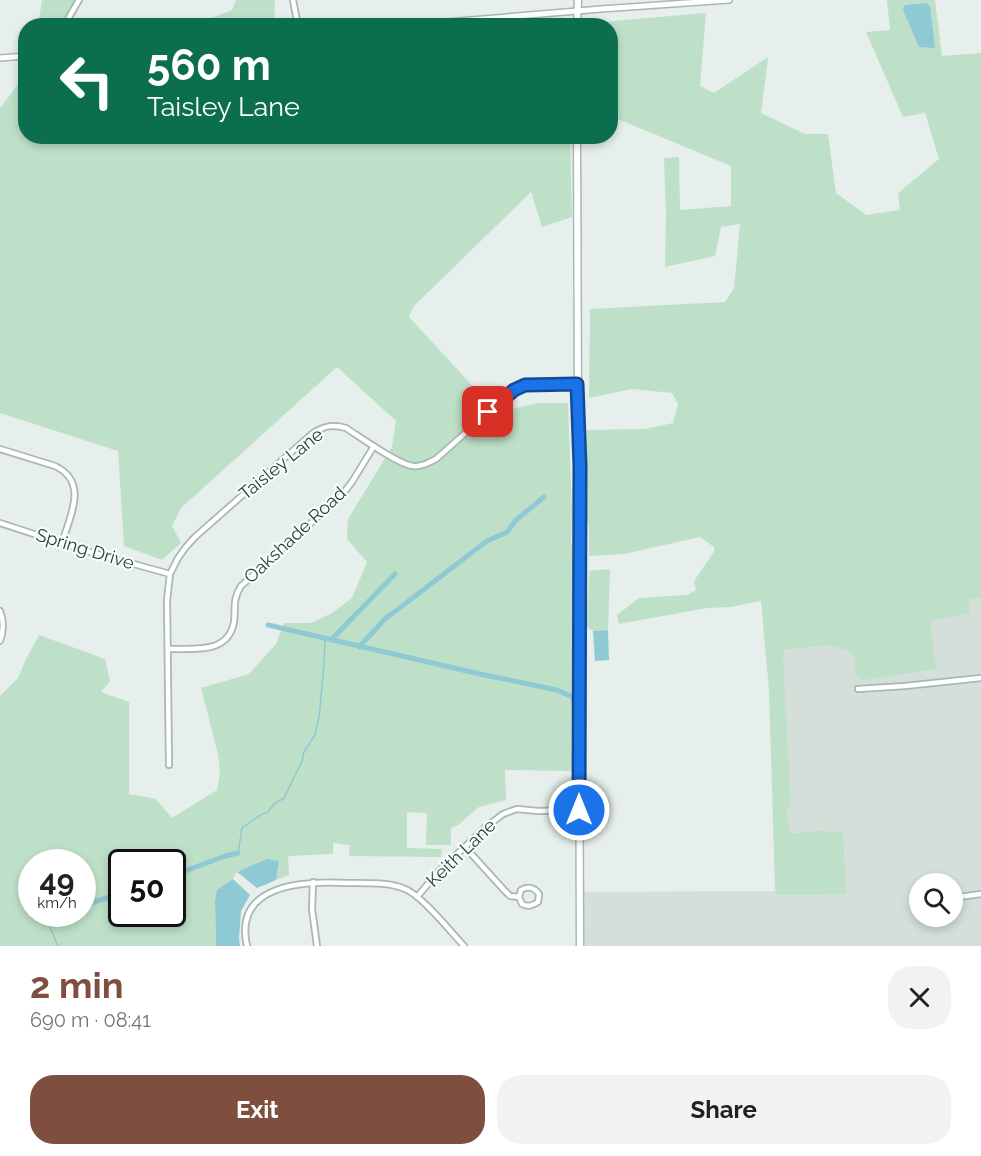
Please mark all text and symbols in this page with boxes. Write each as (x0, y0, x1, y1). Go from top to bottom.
text: 560 m (147, 41, 271, 90)
icon: left (48, 42, 126, 120)
text: Taisley Lane (147, 91, 300, 122)
pin (462, 386, 513, 437)
icon: arrive (471, 395, 504, 428)
street label: Taisley Lane (234, 423, 327, 504)
street label: Oakshade Road (239, 482, 350, 587)
street label: Spring Drive (34, 524, 137, 574)
position arrow (547, 778, 611, 842)
street label: Keith Lane (422, 814, 500, 891)
speed limit sign: 50 (108, 849, 186, 927)
text: 49 (40, 863, 74, 898)
map controls (909, 873, 963, 927)
button: search (909, 873, 963, 927)
text: km/h (37, 894, 77, 912)
text: 2 min (30, 964, 123, 1006)
button: close (888, 966, 951, 1029)
text: 690 m · 08:41 (30, 1008, 151, 1032)
button: Exit (30, 1075, 485, 1144)
button: Share (497, 1075, 951, 1144)

